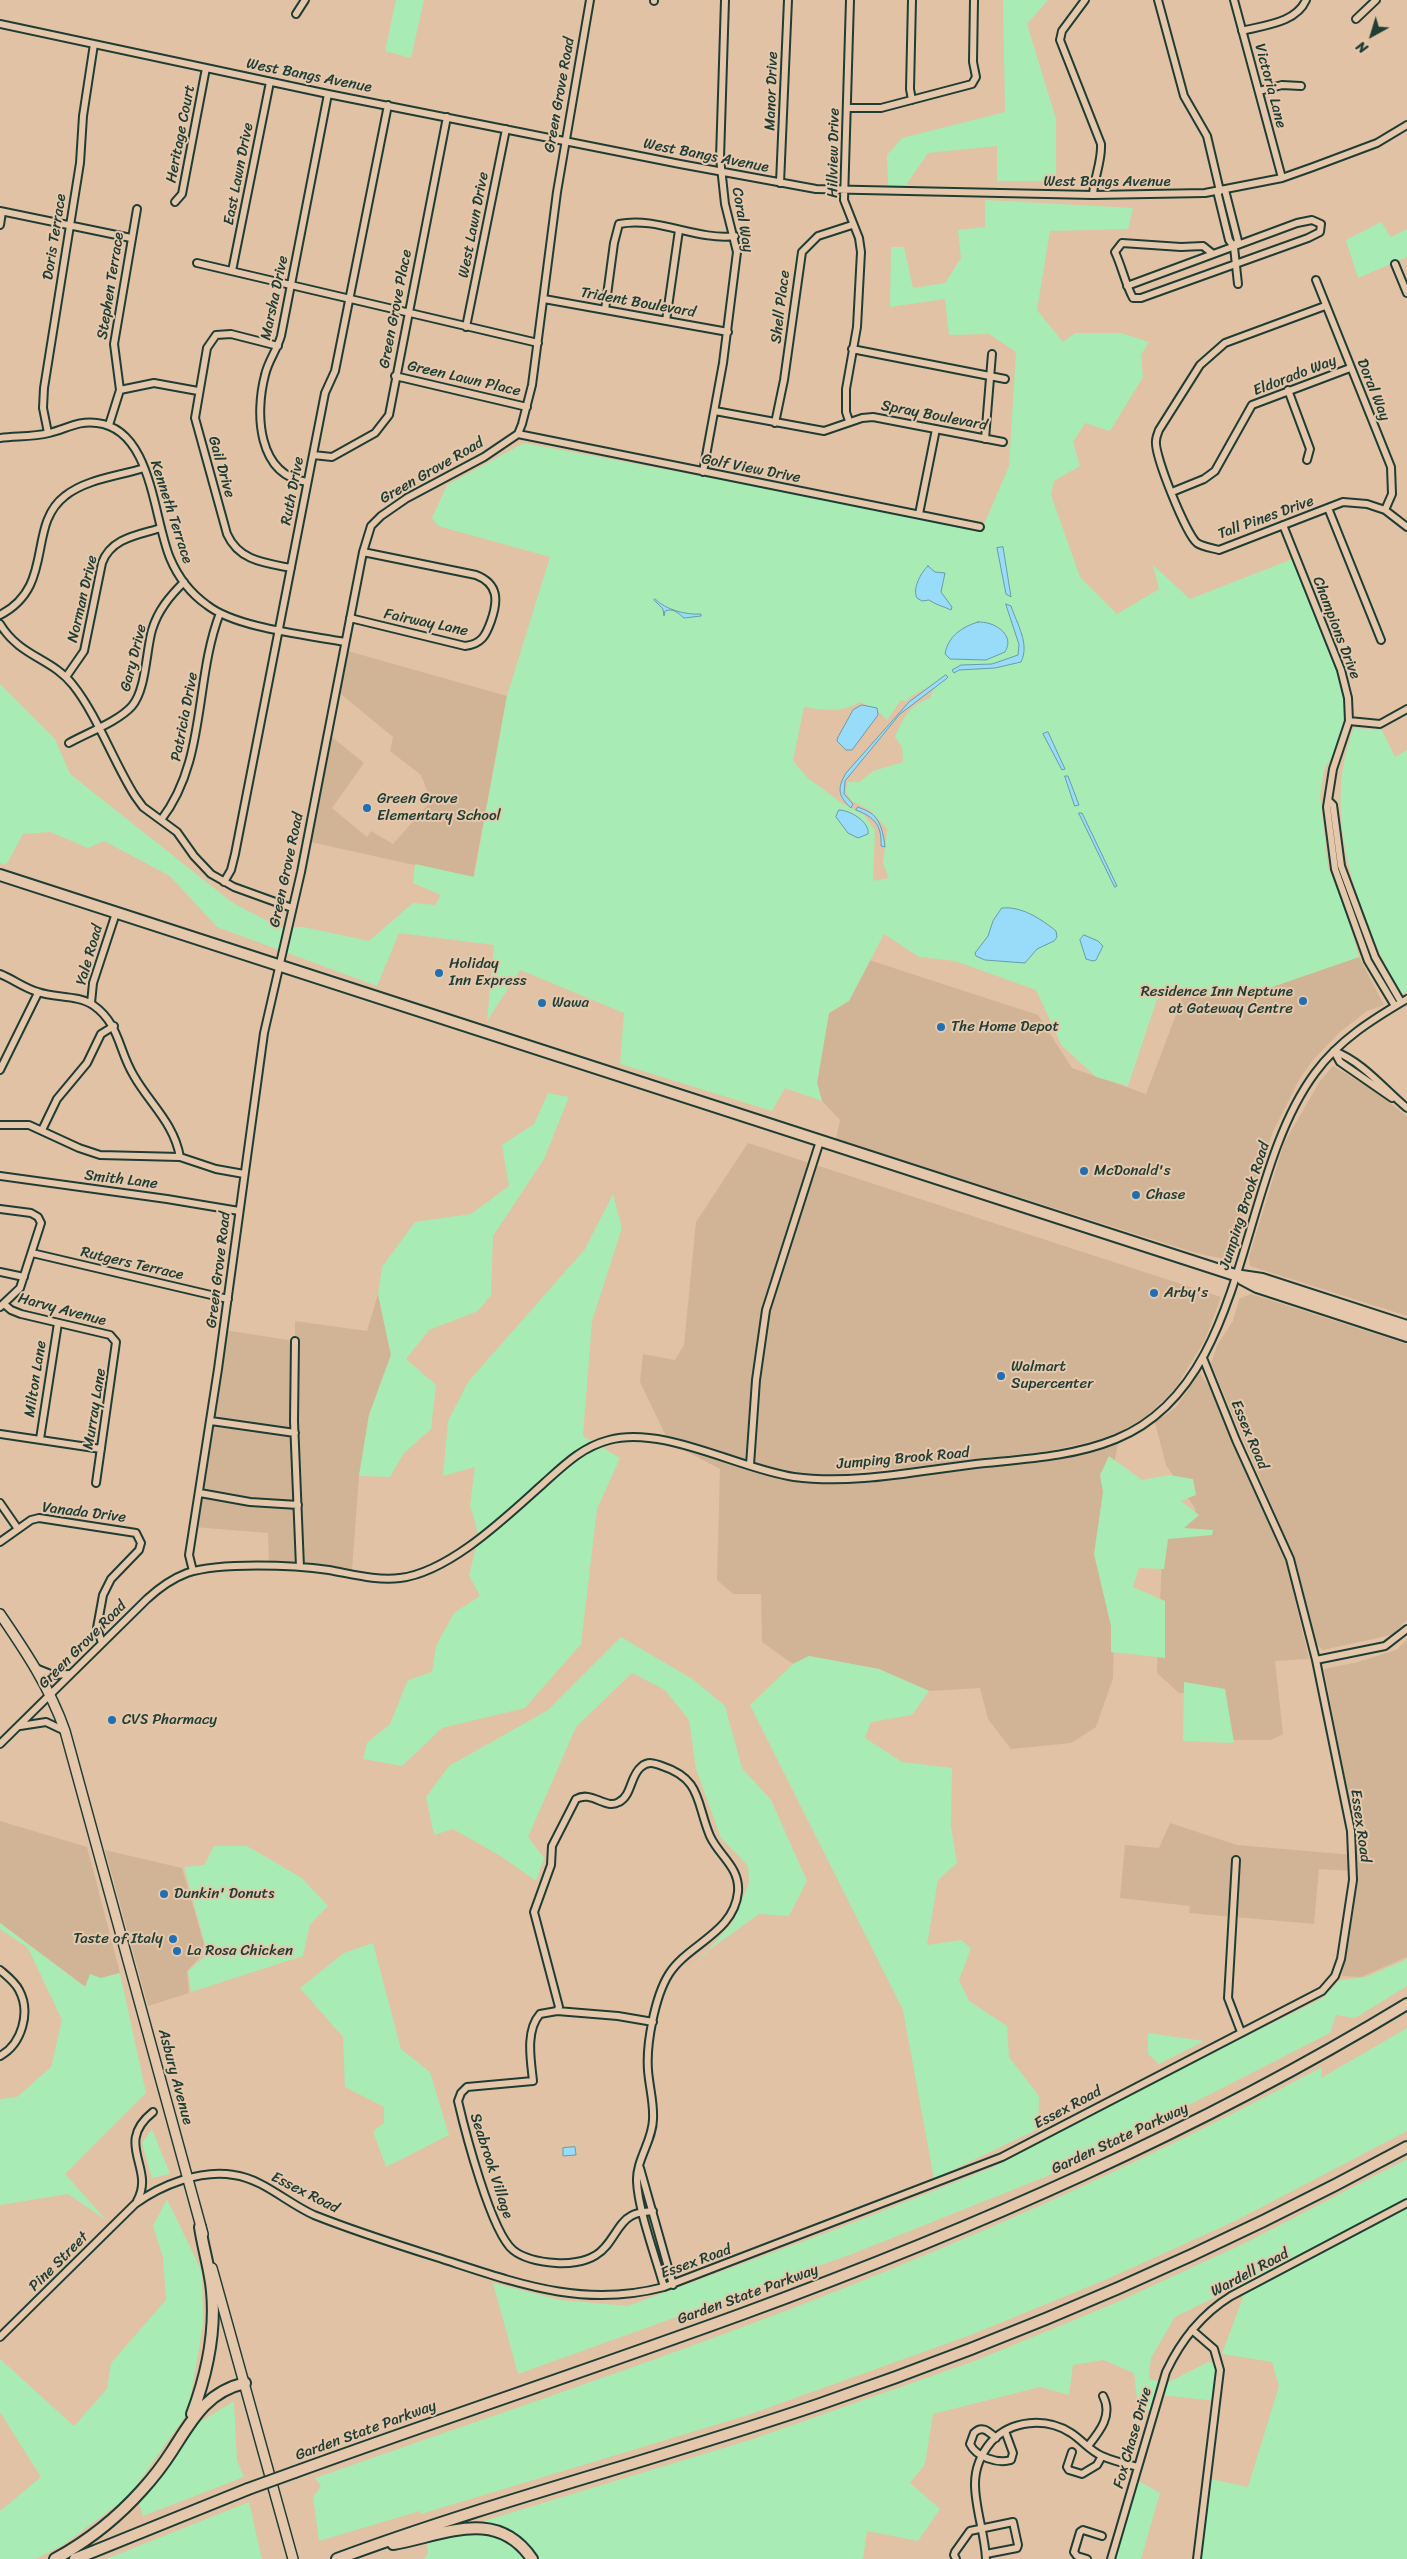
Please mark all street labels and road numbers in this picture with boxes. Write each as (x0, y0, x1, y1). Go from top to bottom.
street label: Green Grove Road (541, 36, 579, 154)
street label: Victoria Lane (1250, 42, 1290, 130)
street label: Manor Drive (762, 51, 782, 131)
street label: West Bangs Avenue (245, 55, 373, 97)
street label: Heritage Court (163, 83, 199, 185)
street label: Hillview Drive (824, 108, 844, 198)
street label: East Lawn Drive (220, 121, 258, 227)
street label: West Bangs Avenue (642, 135, 770, 177)
street label: West Lawn Drive (455, 171, 493, 279)
street label: West Bangs Avenue (1043, 173, 1171, 191)
street label: Coral Way (727, 186, 757, 254)
street label: Doris Terrace (39, 193, 71, 281)
street label: Stephen Terrace (94, 231, 128, 341)
street label: Green Grove Place (376, 248, 416, 370)
street label: Marsha Drive (257, 254, 293, 342)
street label: Shell Place (768, 269, 794, 345)
street label: Trident Boulevard (579, 284, 697, 322)
street label: Eldorado Way (1251, 352, 1339, 400)
street label: Doral Way (1352, 356, 1394, 424)
street label: Green Lawn Place (406, 357, 522, 401)
street label: Spray Boulevard (879, 397, 989, 435)
street label: Gail Drive (204, 434, 238, 500)
street label: Green Grove Road (377, 434, 487, 508)
street label: Golf View Drive (700, 451, 802, 487)
street label: Ruth Drive (278, 455, 308, 527)
street label: Kenneth Terrace (146, 458, 196, 566)
street label: Tall Pines Drive (1216, 492, 1316, 544)
street label: Norman Drive (64, 554, 102, 644)
street label: Champions Drive (1308, 574, 1364, 682)
street label: Fairway Lane (382, 605, 470, 641)
street label: Gary Drive (117, 623, 151, 693)
street label: Patricia Drive (168, 671, 202, 763)
street label: Green Grove Road (266, 811, 308, 929)
street label: Yale Road (73, 923, 107, 987)
street label: Jumping Brook Road (1216, 1140, 1274, 1272)
street label: Smith Lane (83, 1167, 159, 1193)
street label: Green Grove Road (203, 1211, 235, 1329)
street label: Rutgers Terrace (79, 1243, 185, 1285)
street label: Harvy Avenue (16, 1290, 108, 1330)
street label: Milton Lane (21, 1340, 51, 1418)
street label: Murray Lane (80, 1367, 110, 1451)
street label: Essex Road (1226, 1398, 1272, 1472)
street label: Jumping Brook Road (836, 1444, 970, 1474)
street label: Vanada Drive (41, 1499, 127, 1527)
street label: Green Grove Road (35, 1597, 131, 1693)
street label: Essex Road (1346, 1788, 1374, 1864)
street label: Asbury Avenue (154, 2027, 196, 2127)
street label: Essex Road (1031, 2083, 1105, 2133)
street label: Garden State Parkway (1049, 2099, 1191, 2179)
street label: Seabrook Village (465, 2111, 517, 2221)
street label: Essex Road (268, 2168, 342, 2218)
street label: Pine Street (26, 2229, 92, 2295)
street label: Essex Road (658, 2241, 734, 2283)
street label: Wardell Road (1208, 2245, 1292, 2301)
street label: Garden State Parkway (675, 2261, 821, 2329)
street label: Fox Chase Drive (1110, 2385, 1156, 2491)
street label: Garden State Parkway (293, 2397, 439, 2465)

